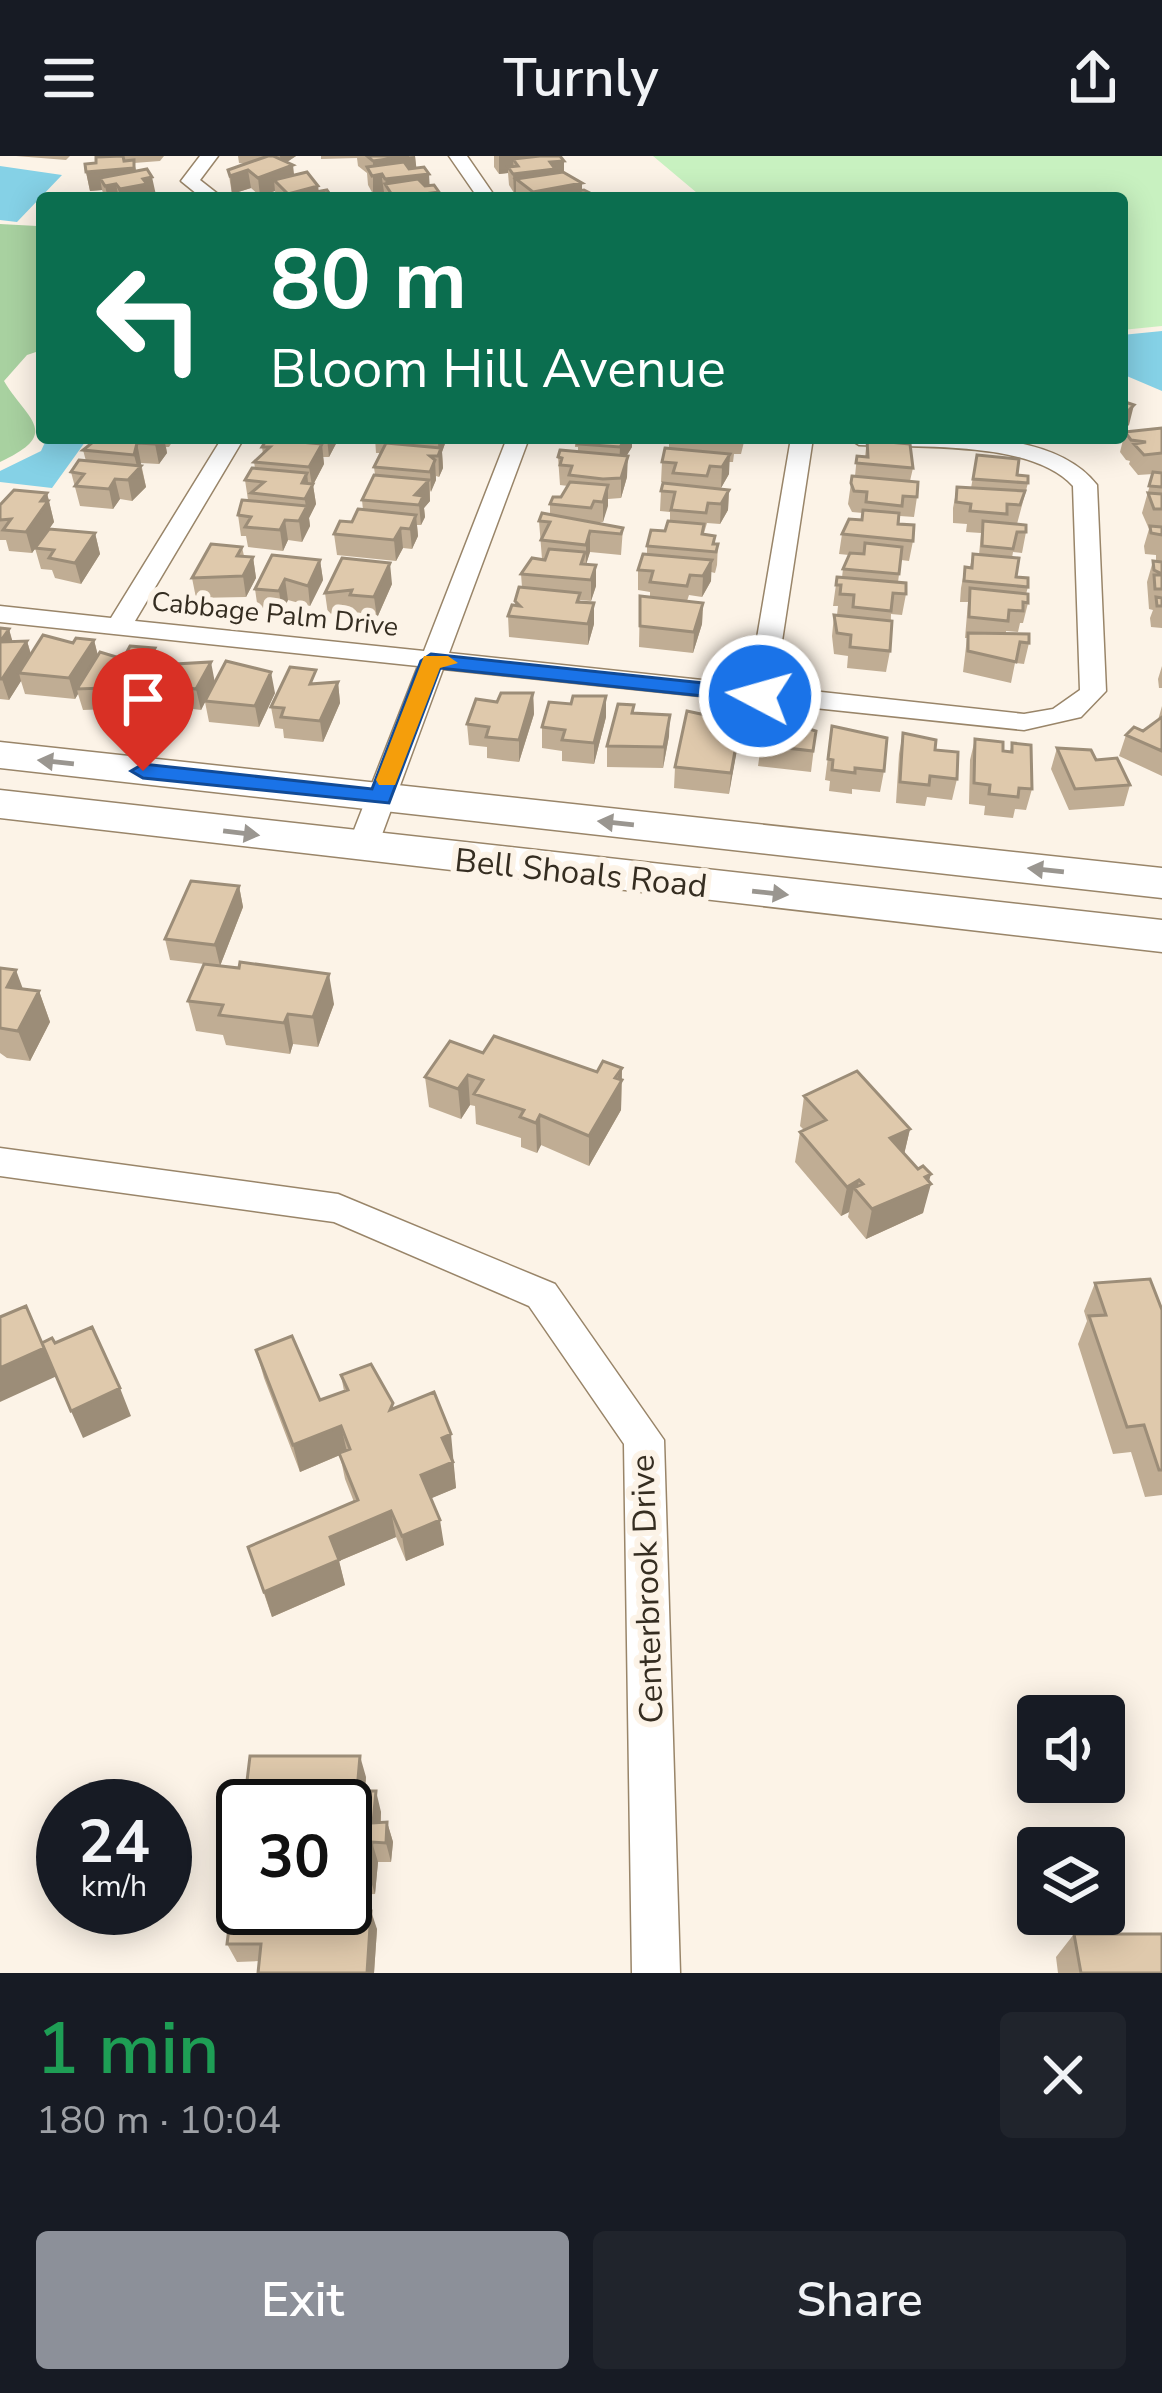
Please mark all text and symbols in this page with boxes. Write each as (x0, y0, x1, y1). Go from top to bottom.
text: Turnly (504, 41, 658, 115)
icon: menu (36, 45, 102, 111)
icon: share (1060, 45, 1126, 111)
text: 80 m (270, 223, 467, 338)
icon: left (72, 240, 228, 396)
text: Bloom Hill Avenue (270, 332, 726, 406)
street label: Cabbage Palm Drive (150, 583, 400, 646)
position arrow (697, 633, 823, 759)
pin (92, 648, 194, 771)
icon: arrive (110, 666, 176, 732)
one-way arrow (37, 752, 74, 771)
one-way arrow (597, 813, 634, 832)
one-way arrow (223, 824, 260, 843)
street label: Bell Shoals Road (452, 838, 709, 909)
one-way arrow (1027, 860, 1064, 879)
one-way arrow (752, 883, 789, 902)
street label: Centerbrook Drive (620, 1454, 675, 1724)
map controls (1017, 1695, 1125, 1935)
button: sound (1017, 1695, 1125, 1803)
speed limit sign: 30 (216, 1779, 372, 1935)
text: 24 (78, 1801, 150, 1883)
button: layers (1017, 1827, 1125, 1935)
text: km/h (81, 1866, 147, 1907)
text: 1 min (36, 2000, 219, 2098)
button: close (1000, 2012, 1126, 2138)
text: 180 m · 10:04 (36, 2094, 281, 2147)
button: Exit (36, 2231, 569, 2369)
button: Share (593, 2231, 1126, 2369)

